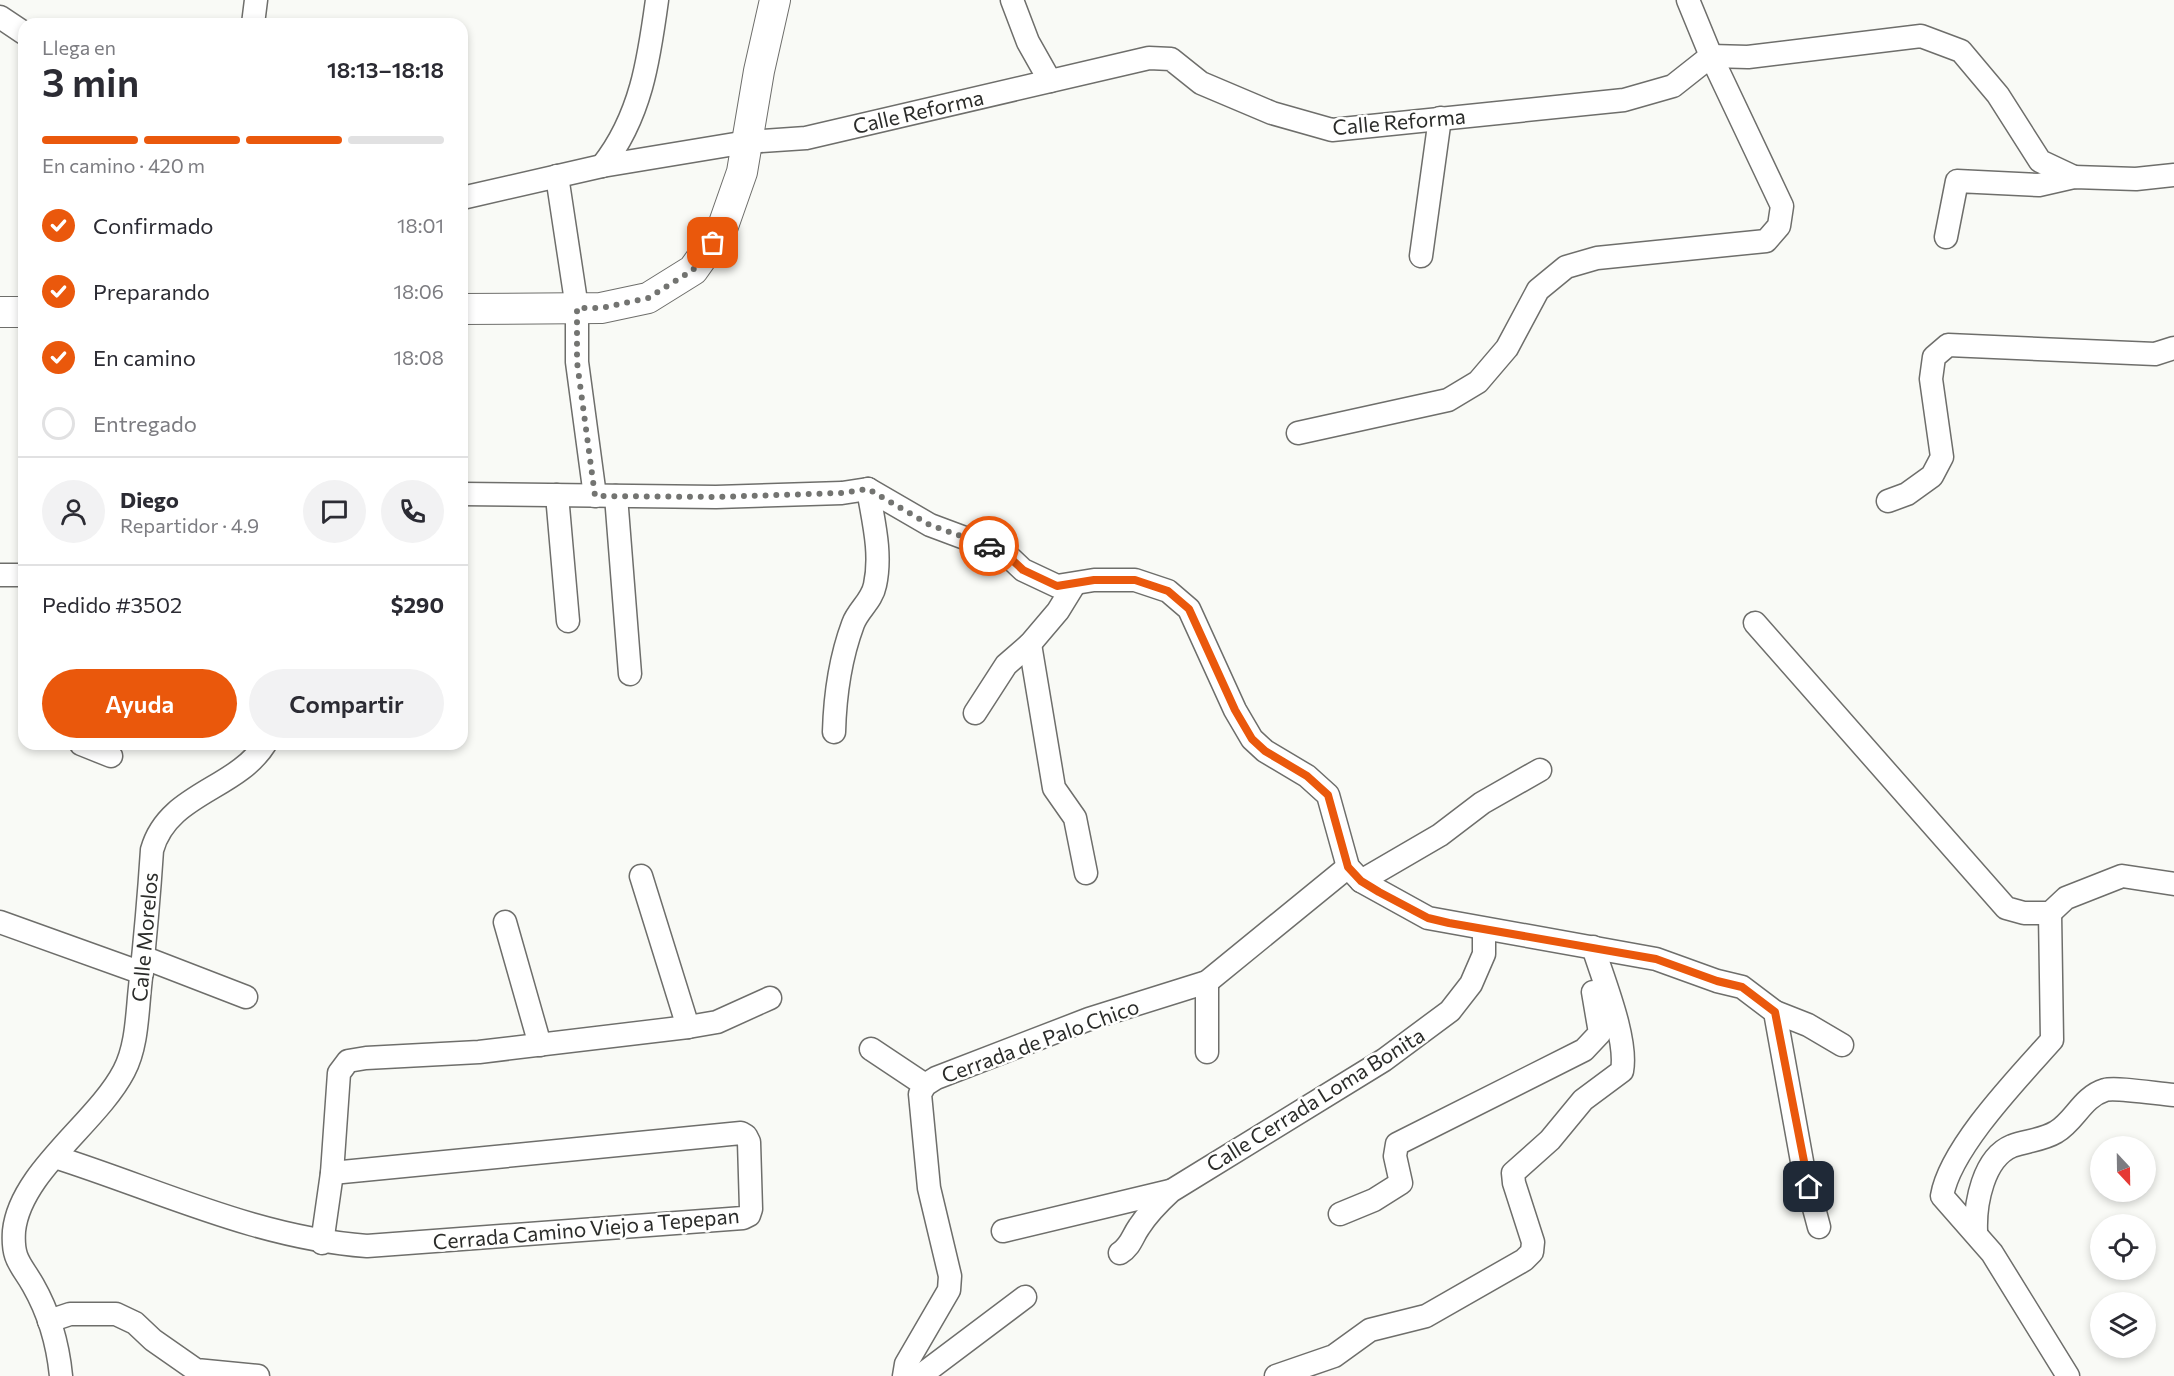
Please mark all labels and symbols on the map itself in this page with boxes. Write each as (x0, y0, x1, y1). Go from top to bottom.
street label: Calle Reforma (850, 84, 986, 138)
street label: Calle Reforma (1331, 103, 1467, 139)
pin (687, 217, 738, 268)
courier (959, 516, 1019, 576)
street label: Calle Morelos (126, 871, 162, 1003)
street label: Cerrada de Palo Chico (938, 993, 1142, 1087)
street label: Calle Cerrada Loma Bonita (1201, 1022, 1429, 1176)
north arrow (2090, 1136, 2156, 1202)
pin (1783, 1161, 1834, 1212)
street label: Cerrada Camino Viejo a Tepepan (432, 1202, 740, 1254)

